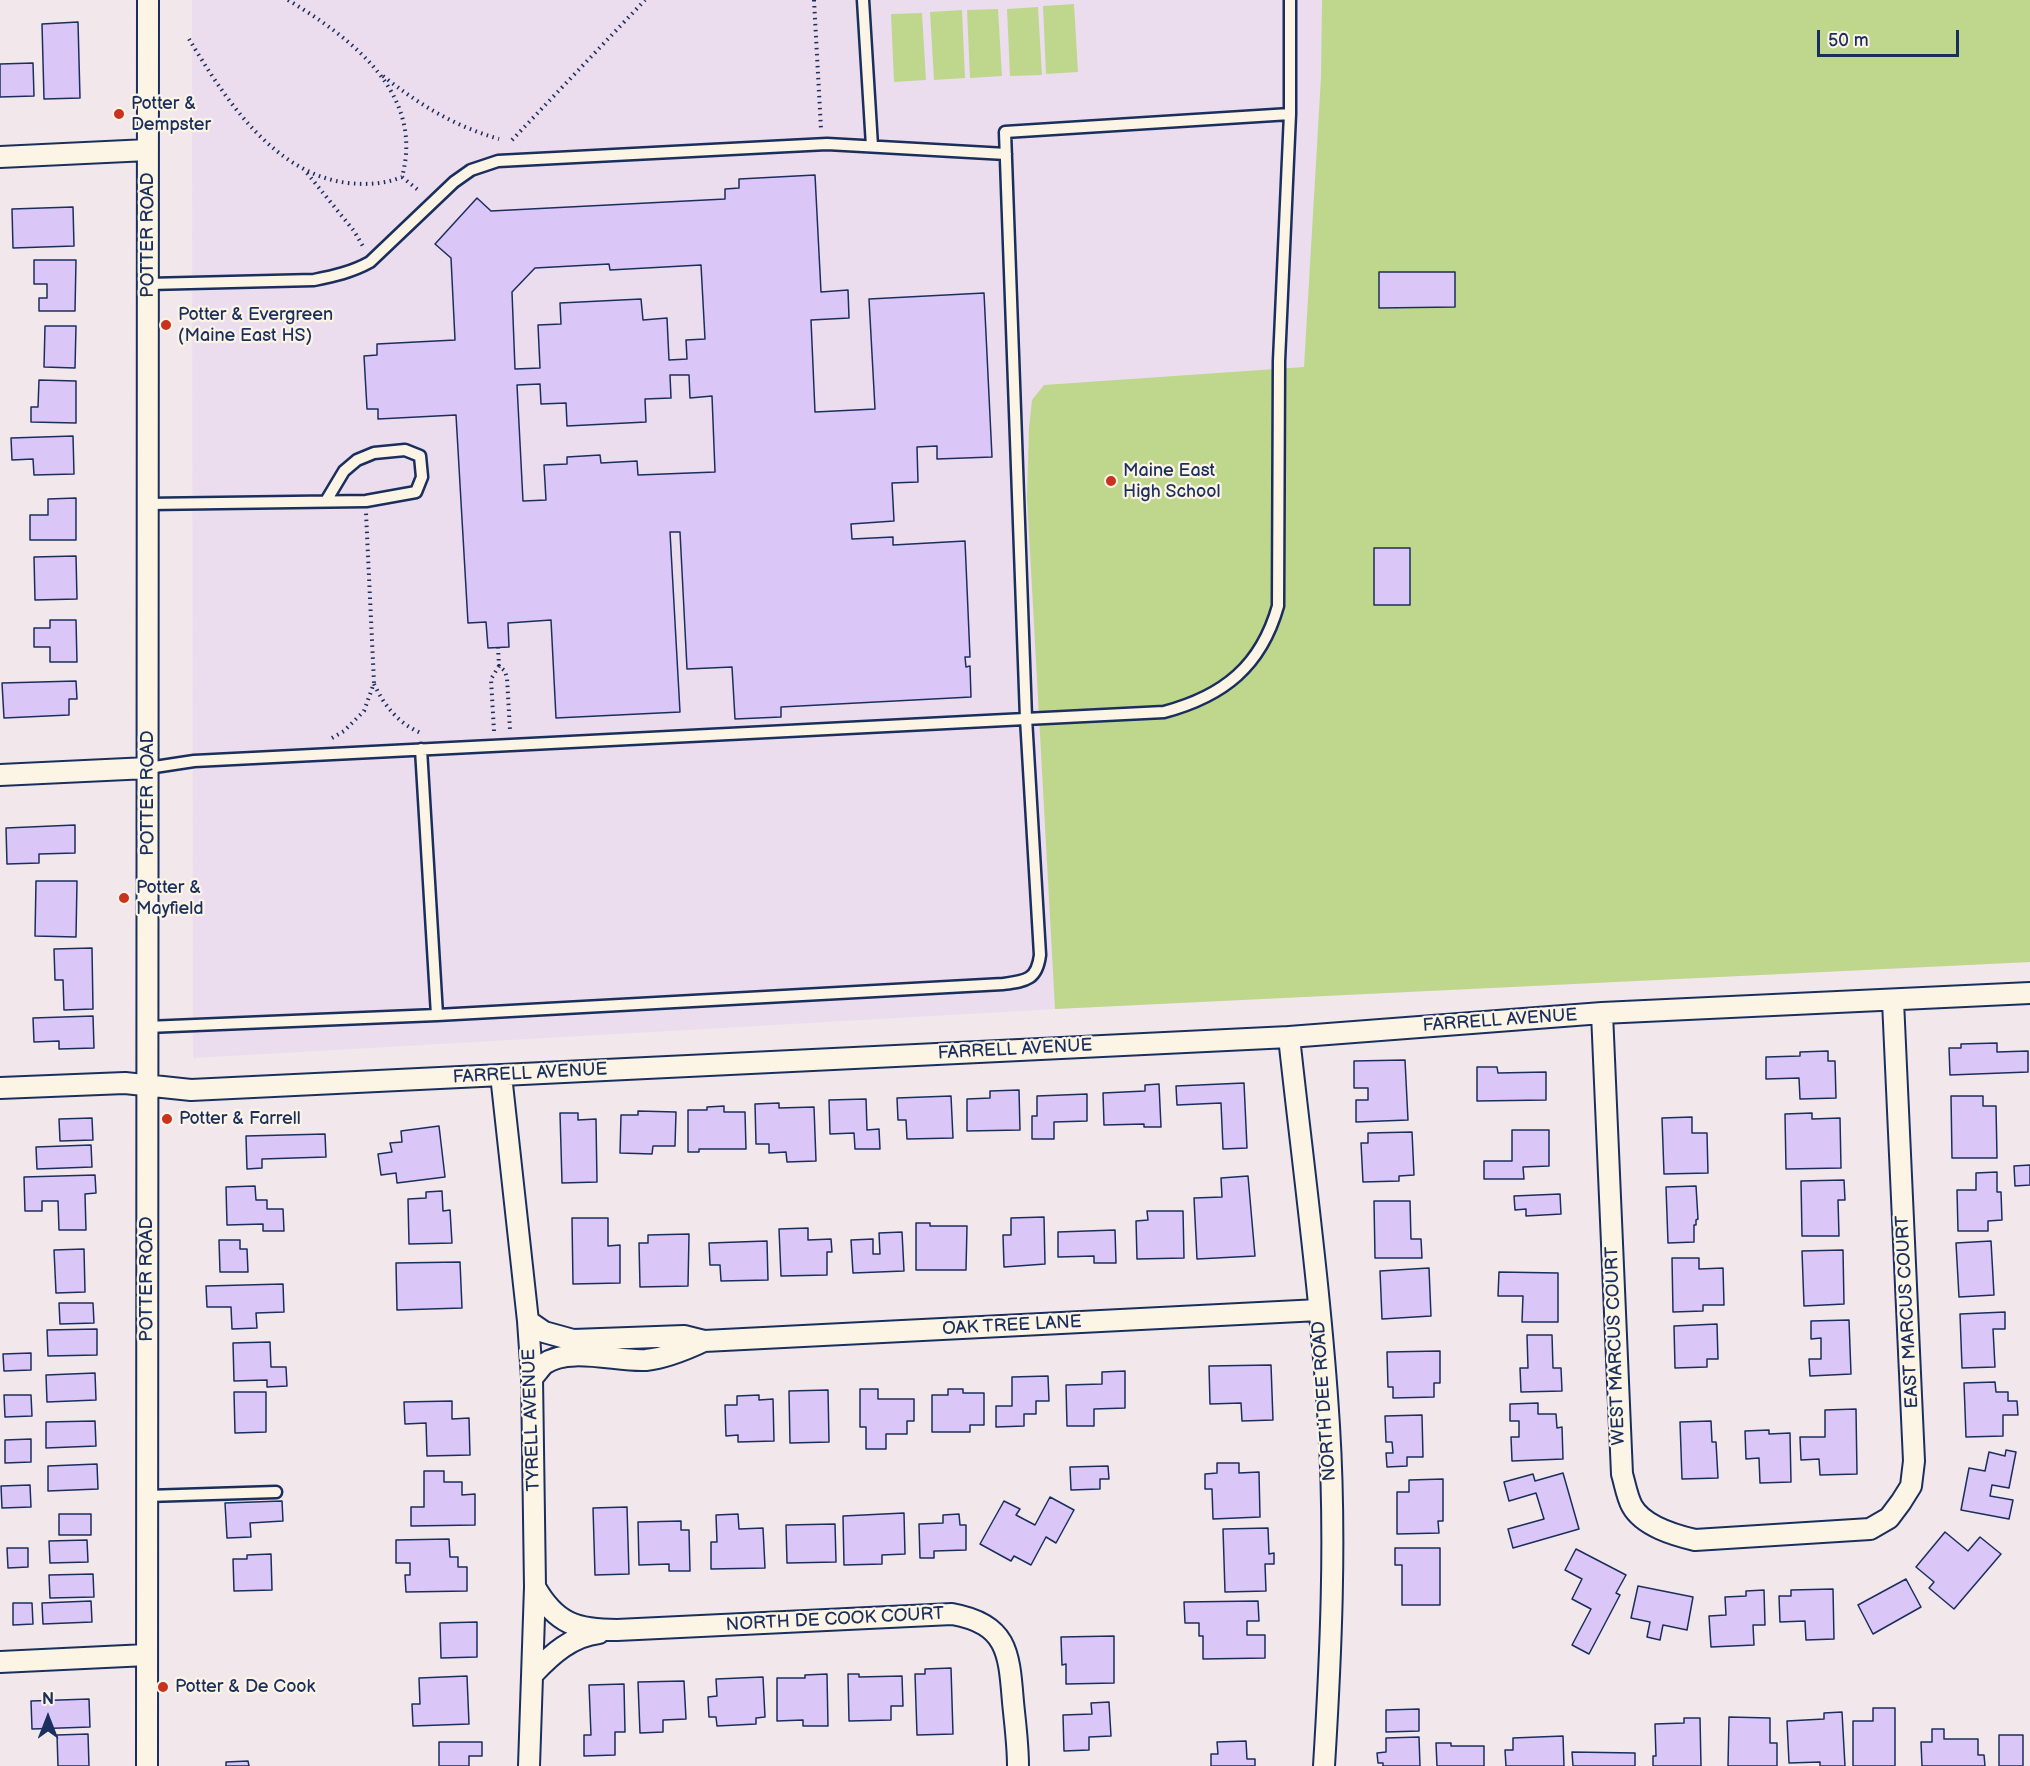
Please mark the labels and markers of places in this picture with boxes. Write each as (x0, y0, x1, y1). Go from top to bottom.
place label: Potter & Dempster (131, 93, 211, 136)
marker: Potter & Dempster (112, 107, 126, 121)
place label: Potter & Evergreen (Maine East HS) (178, 304, 333, 346)
marker: Potter & Evergreen (Maine East HS) (159, 318, 173, 332)
place label: Maine East High School (1123, 460, 1220, 502)
marker: Maine East High School (1104, 474, 1118, 488)
place label: Potter & Mayfield (136, 877, 203, 920)
marker: Potter & Mayfield (117, 891, 131, 905)
place label: Potter & Farrell (179, 1108, 301, 1130)
marker: Potter & Farrell (160, 1112, 174, 1126)
place label: Potter & De Cook (175, 1676, 315, 1698)
marker: Potter & De Cook (156, 1680, 170, 1694)

